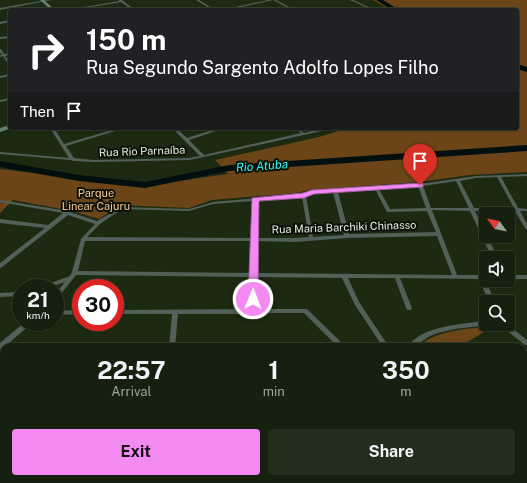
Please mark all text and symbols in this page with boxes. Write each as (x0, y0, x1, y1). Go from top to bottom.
text: 150 m (86, 23, 166, 56)
icon: right (20, 24, 72, 76)
text: Rua Segundo Sargento Adolfo Lopes Filho (86, 57, 439, 78)
icon: arrive (63, 100, 85, 122)
text: Then (20, 103, 55, 120)
street label: Rua Rio Parnaíba (99, 143, 185, 159)
pin (403, 144, 437, 185)
icon: arrive (409, 150, 431, 172)
water label: Rio Atuba (236, 157, 288, 175)
park label: Parque Linear Cajuru (62, 187, 130, 212)
north arrow (479, 207, 515, 243)
map controls (479, 207, 515, 331)
street label: Rua Maria Barchiki Chinasso (271, 218, 417, 236)
button: sound (479, 251, 515, 287)
position arrow (232, 278, 274, 320)
speed limit sign: 30 (72, 279, 124, 331)
text: 21 (27, 288, 49, 312)
button: search (479, 295, 515, 331)
text: km/h (26, 309, 50, 321)
text: 22:57 (97, 356, 165, 384)
text: 1 (269, 356, 279, 384)
text: 350 (382, 356, 430, 384)
text: Arrival (111, 384, 151, 399)
text: min (263, 384, 285, 399)
text: m (400, 384, 411, 399)
button: Exit (12, 429, 260, 475)
button: Share (268, 429, 515, 475)

